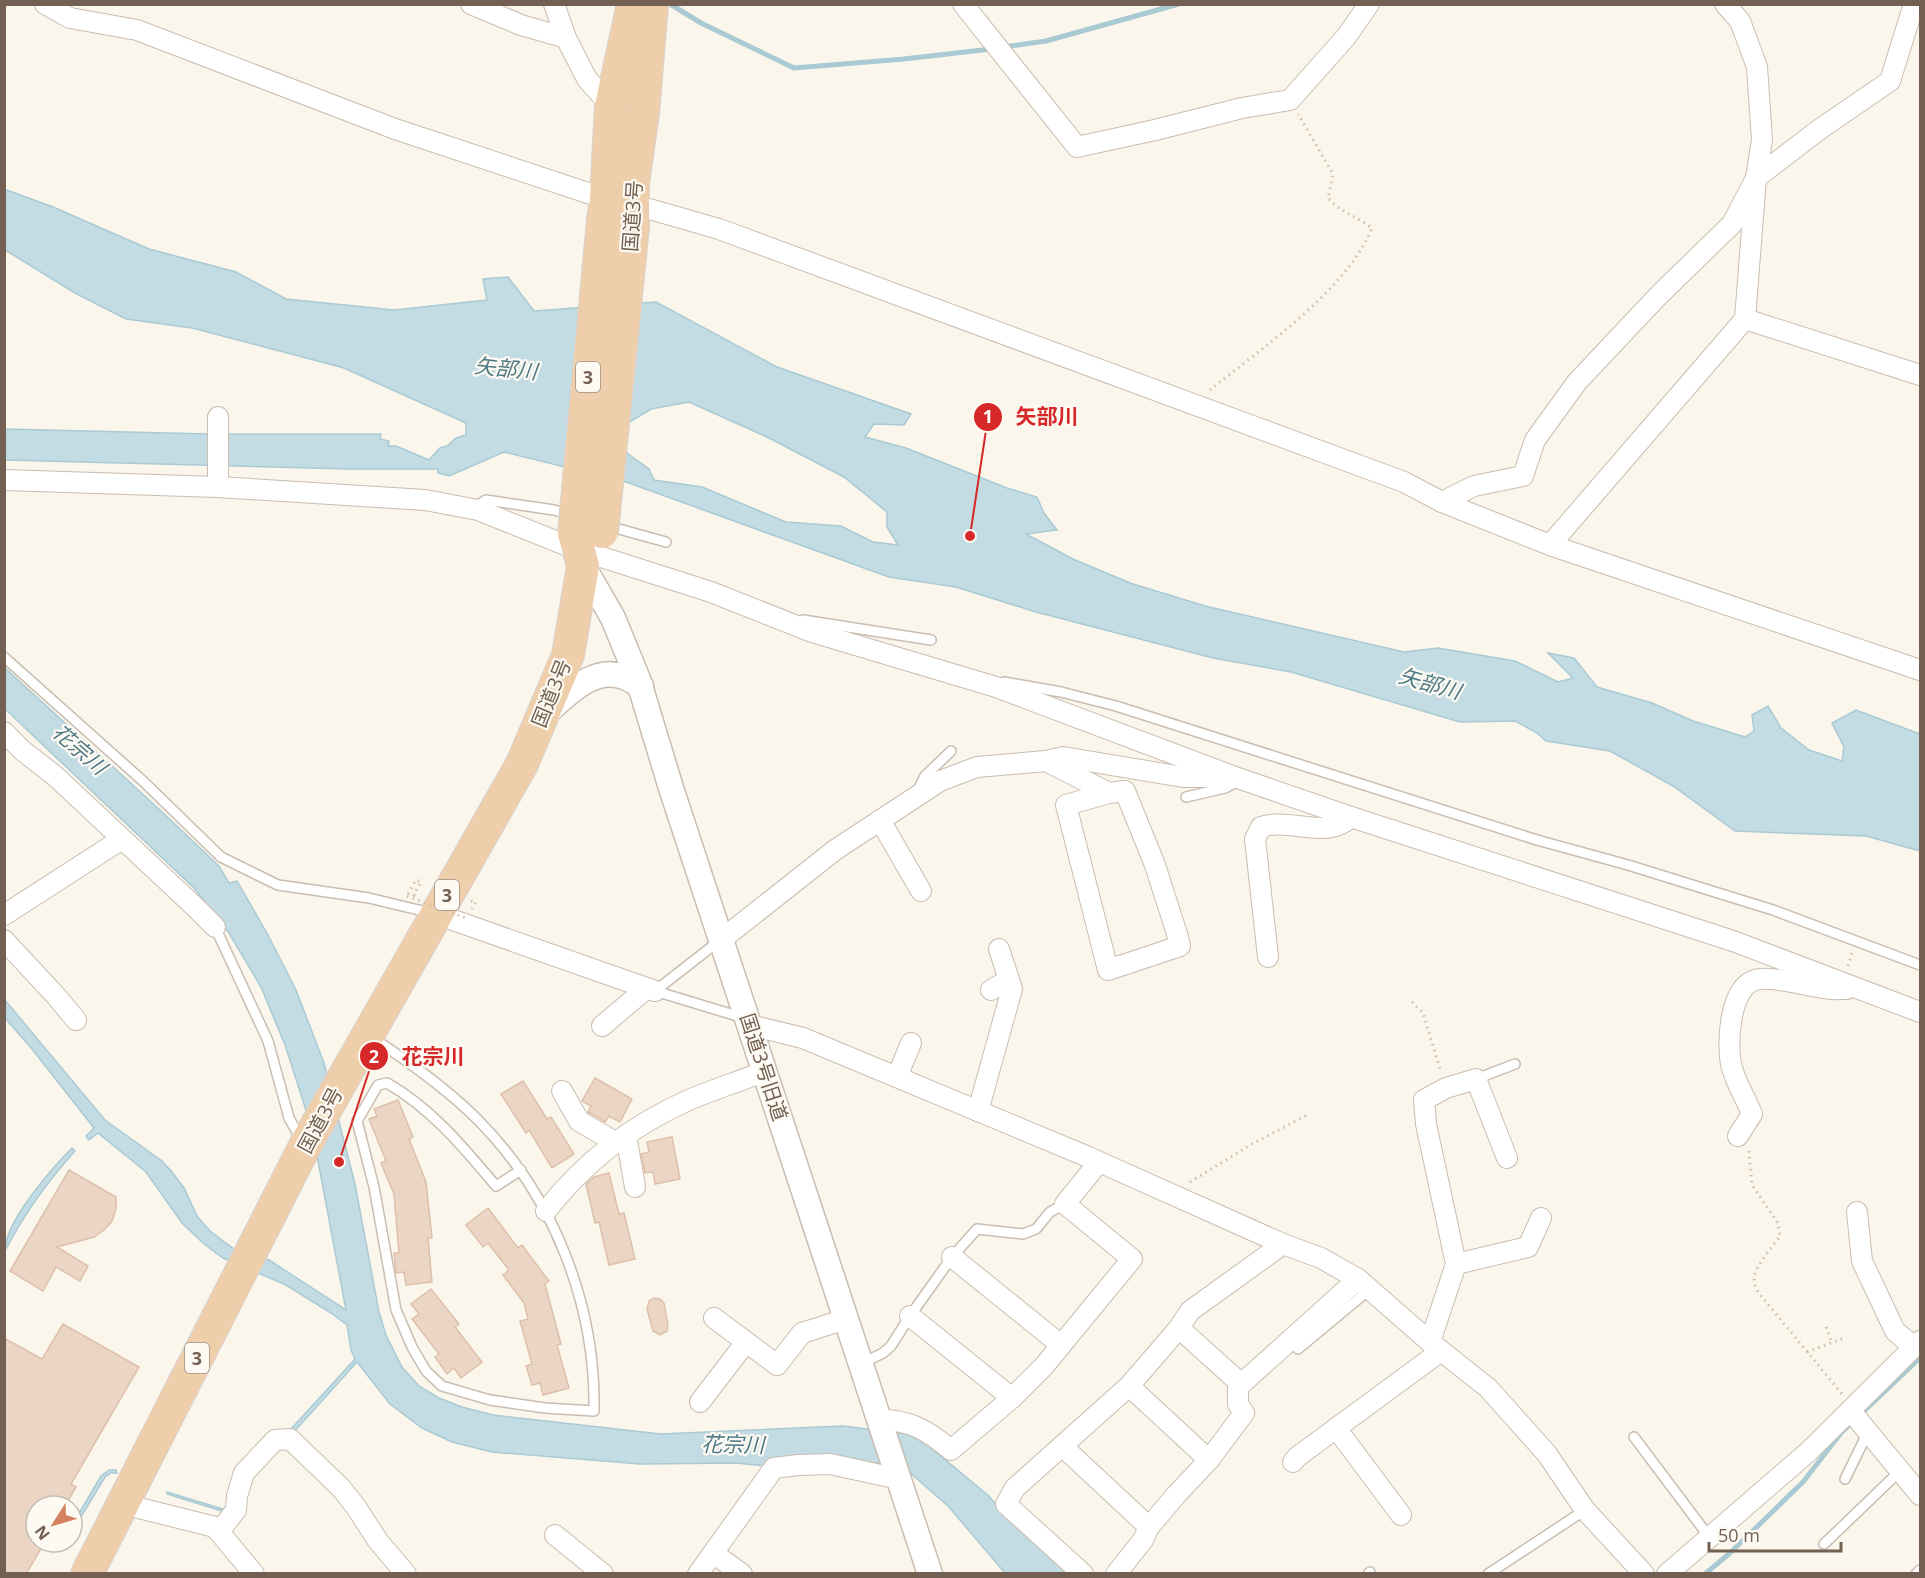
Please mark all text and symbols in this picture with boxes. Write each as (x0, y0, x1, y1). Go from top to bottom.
street label: 国道3号 (616, 179, 648, 253)
water label: 矢部川 (473, 351, 541, 385)
road number: 3 (576, 362, 600, 392)
callout: 矢部川 (973, 397, 1090, 436)
text: 矢部川 (1016, 402, 1079, 430)
text: 1 (983, 404, 993, 428)
street label: 国道3号 (525, 655, 577, 731)
water label: 矢部川 (1396, 661, 1466, 706)
water label: 花宗川 (47, 718, 114, 782)
road number: 3 (435, 880, 459, 910)
street label: 国道3号旧道 (734, 1010, 794, 1124)
callout: 花宗川 (359, 1037, 476, 1076)
text: 花宗川 (402, 1042, 465, 1070)
text: 2 (369, 1044, 379, 1068)
street label: 国道3号 (291, 1082, 349, 1158)
road number: 3 (185, 1343, 209, 1373)
water label: 花宗川 (701, 1429, 767, 1459)
north arrow (24, 1494, 84, 1554)
scale bar (1709, 1515, 1841, 1553)
text: N (29, 1521, 55, 1545)
text: 50 m (1718, 1523, 1760, 1547)

